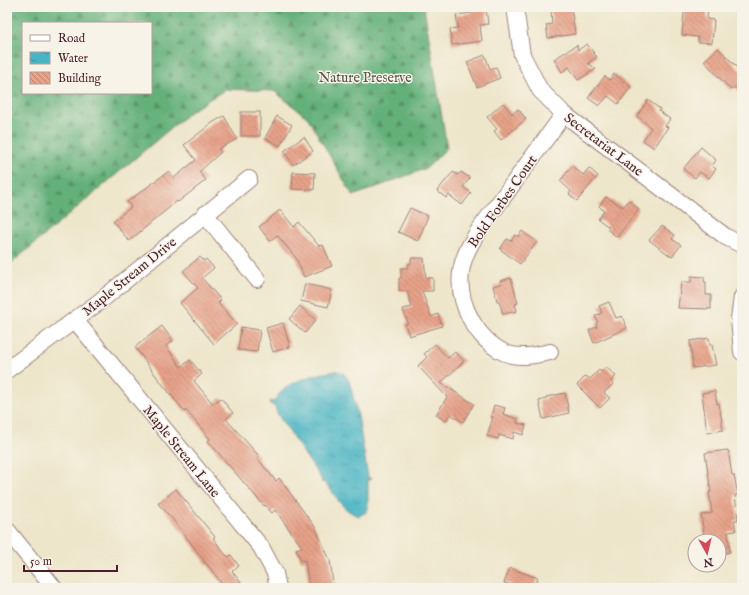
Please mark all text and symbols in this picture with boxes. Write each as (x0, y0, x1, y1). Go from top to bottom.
legend (22, 22, 152, 94)
text: Road (58, 31, 86, 46)
text: Water (58, 51, 89, 66)
park label: Nature Preserve (318, 69, 412, 87)
text: Building (58, 71, 102, 86)
street label: Secretariat Lane (560, 109, 647, 181)
street label: Bold Forbes Court (464, 152, 542, 251)
street label: Maple Stream Drive (79, 233, 181, 320)
street label: Maple Stream Lane (139, 402, 224, 502)
north arrow (687, 533, 727, 573)
scale bar (24, 547, 117, 573)
text: 50 m (30, 554, 52, 569)
text: N (702, 554, 715, 570)

